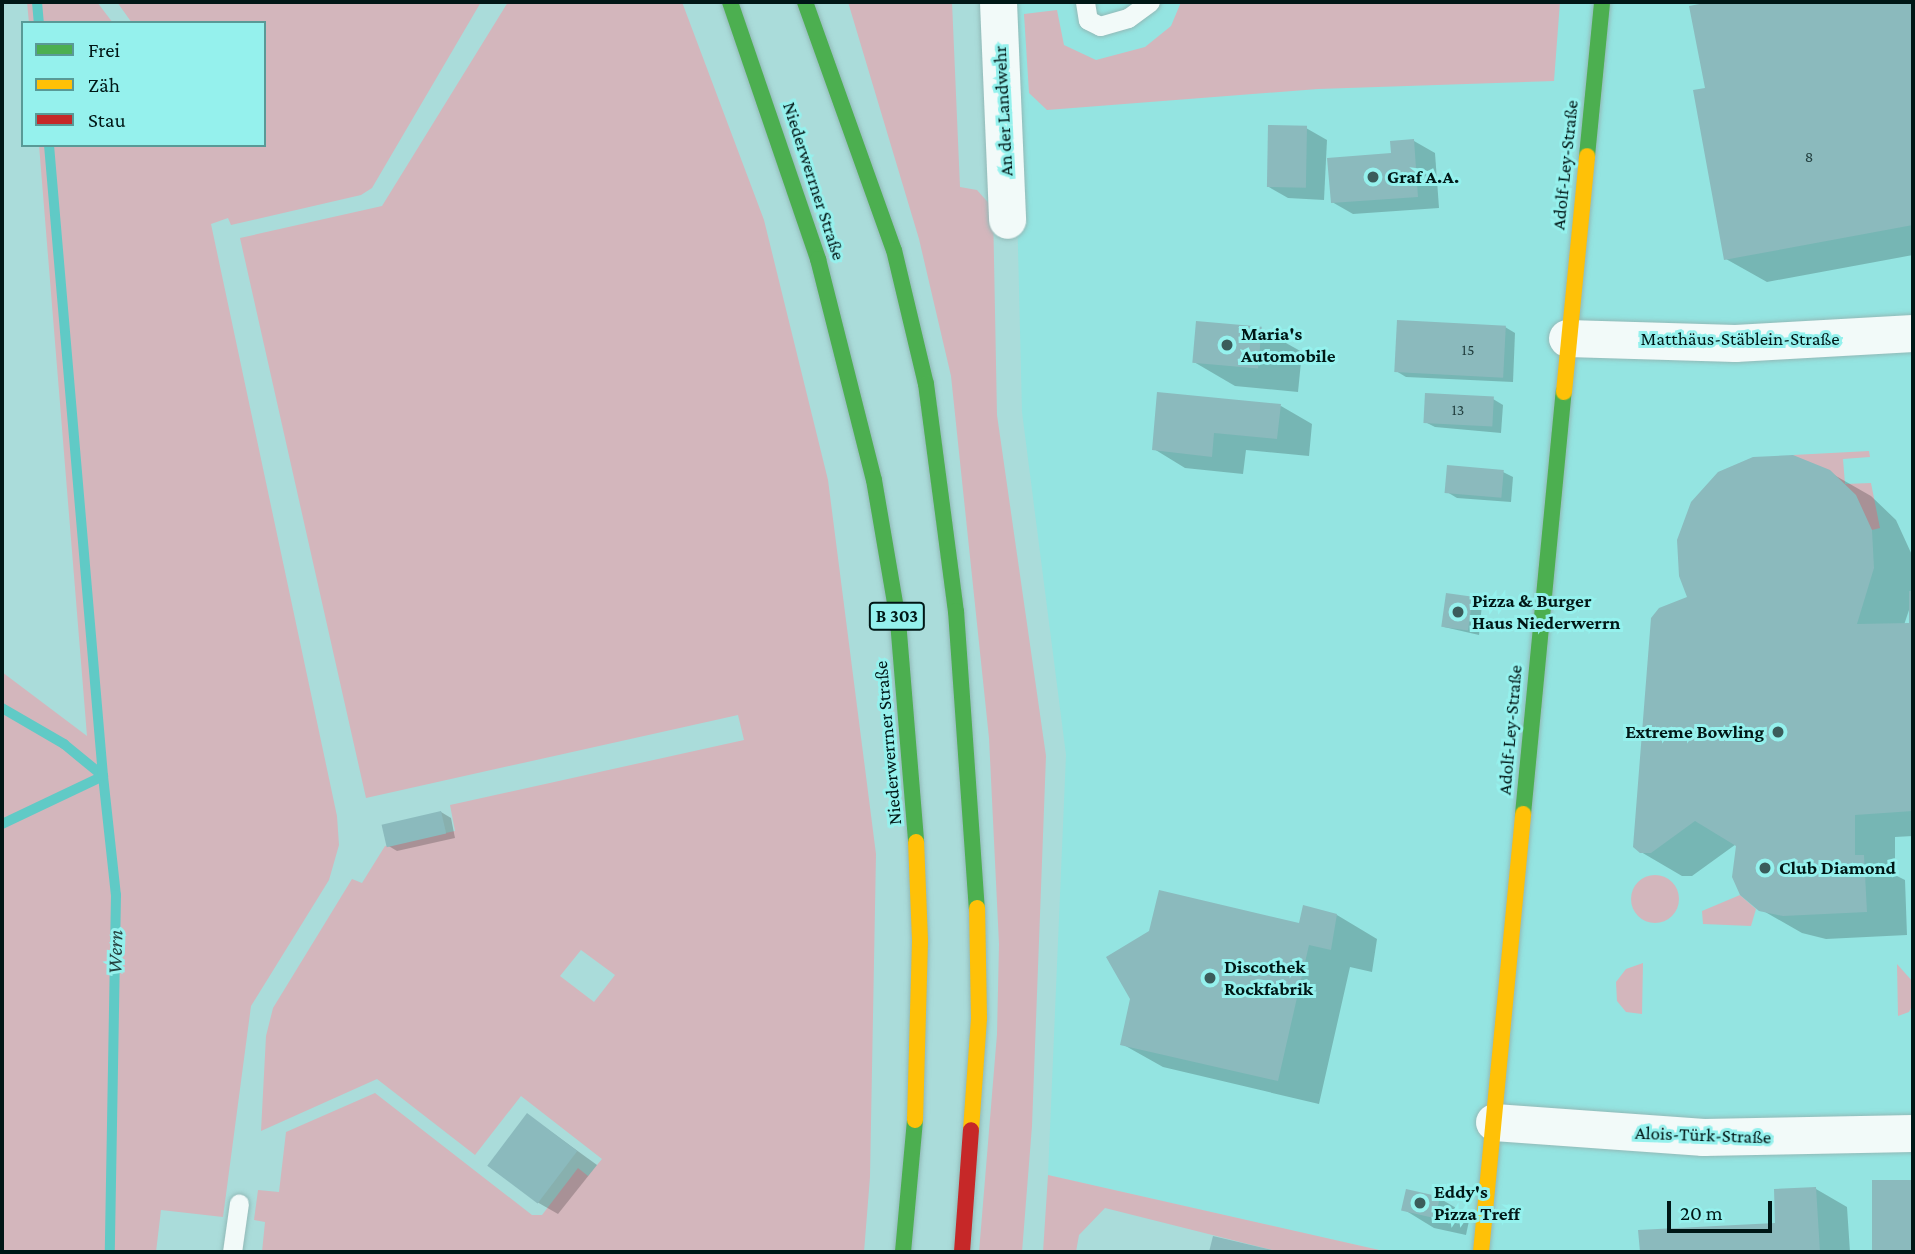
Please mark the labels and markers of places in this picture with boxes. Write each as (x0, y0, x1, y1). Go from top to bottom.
place label: Graf A.A. (1387, 166, 1459, 188)
marker: Graf A.A. (1365, 169, 1381, 185)
place label: Maria's Automobile (1241, 323, 1336, 367)
marker: Maria's Automobile (1219, 337, 1235, 353)
place label: Pizza & Burger Haus Niederwerrn (1472, 590, 1620, 634)
marker: Pizza & Burger Haus Niederwerrn (1450, 604, 1466, 620)
place label: Extreme Bowling (1625, 721, 1764, 743)
marker: Extreme Bowling (1770, 724, 1786, 740)
place label: Club Diamond (1779, 857, 1896, 879)
marker: Club Diamond (1757, 860, 1773, 876)
place label: Discothek Rockfabrik (1224, 956, 1313, 1000)
marker: Discothek Rockfabrik (1202, 970, 1218, 986)
place label: Eddy's Pizza Treff (1434, 1181, 1520, 1225)
marker: Eddy's Pizza Treff (1412, 1195, 1428, 1211)

